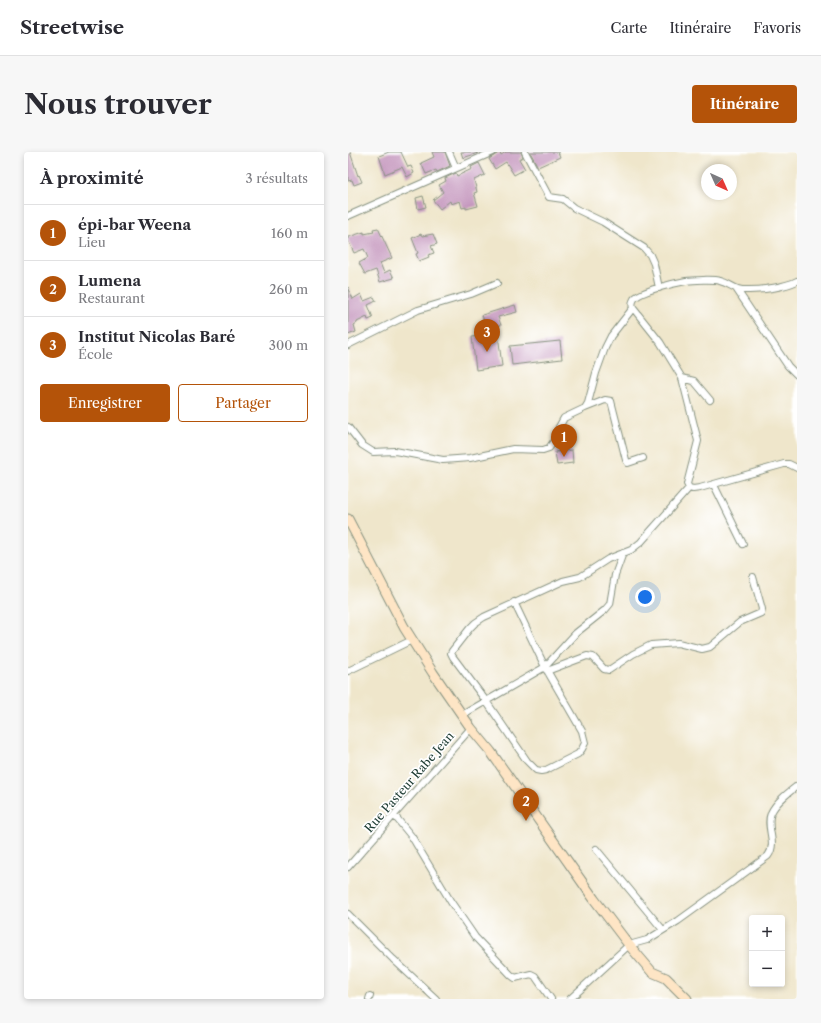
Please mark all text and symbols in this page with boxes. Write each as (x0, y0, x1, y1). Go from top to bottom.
text: Streetwise (20, 16, 124, 39)
text: Carte (611, 19, 647, 37)
text: Itinéraire (669, 19, 731, 37)
text: Favoris (753, 19, 801, 37)
button: Itinéraire (692, 85, 797, 123)
text: Nous trouver (24, 87, 212, 121)
north arrow (701, 164, 737, 200)
text: À proximité (40, 168, 144, 188)
text: 3 résultats (246, 170, 308, 186)
text: épi-bar Weena (78, 215, 191, 234)
text: 1 (50, 225, 56, 241)
text: 160 m (271, 225, 308, 241)
text: Lieu (78, 234, 106, 250)
text: Lumena (78, 271, 141, 290)
text: 2 (49, 281, 57, 297)
text: 260 m (269, 281, 308, 297)
text: Restaurant (78, 290, 145, 306)
pin: 3 (474, 319, 500, 352)
text: Institut Nicolas Baré (78, 327, 235, 346)
text: 3 (49, 337, 57, 353)
text: 300 m (269, 337, 308, 353)
text: École (78, 346, 113, 362)
button: Enregistrer (40, 384, 170, 422)
button: Partager (178, 384, 308, 422)
pin: 1 (551, 424, 577, 457)
your location (635, 587, 655, 607)
street label: Rue Pasteur Rabe Jean (361, 728, 457, 835)
pin: 2 (513, 788, 539, 821)
map controls (749, 915, 785, 987)
button: + (749, 915, 785, 951)
button: − (749, 951, 785, 987)

